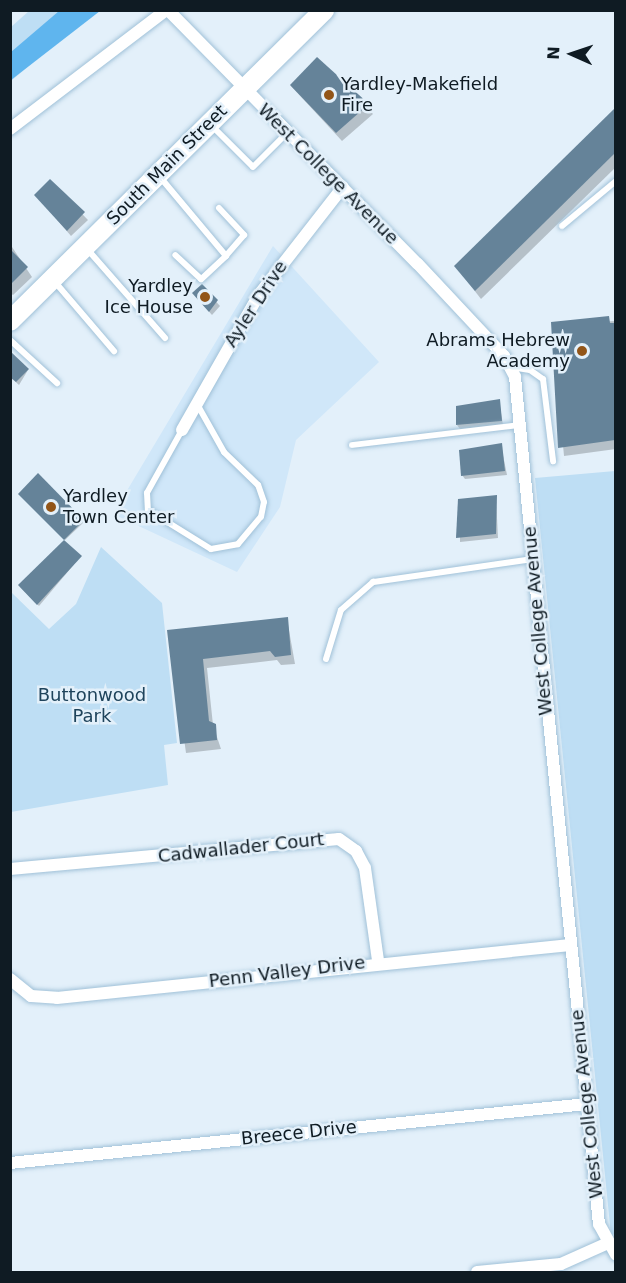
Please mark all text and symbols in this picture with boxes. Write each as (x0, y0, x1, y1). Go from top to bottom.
north arrow (542, 24, 602, 84)
text: N (544, 46, 563, 60)
place label: Yardley-Makefield Fire (341, 74, 498, 116)
marker: Yardley-Makefield Fire (322, 88, 336, 102)
street label: West College Avenue (253, 99, 403, 249)
street label: South Main Street (102, 100, 232, 230)
street label: Ayler Drive (220, 257, 292, 351)
place label: Yardley Ice House (105, 276, 193, 318)
marker: Yardley Ice House (198, 290, 212, 304)
place label: Abrams Hebrew Academy (426, 330, 570, 372)
marker: Abrams Hebrew Academy (575, 344, 589, 358)
place label: Yardley Town Center (63, 486, 174, 528)
marker: Yardley Town Center (44, 500, 58, 514)
street label: West College Avenue (519, 526, 557, 716)
park label: Buttonwood Park (38, 685, 146, 728)
street label: Cadwallader Court (157, 829, 325, 867)
street label: Penn Valley Drive (208, 952, 366, 992)
street label: West College Avenue (566, 1009, 608, 1199)
street label: Breece Drive (240, 1116, 358, 1150)

